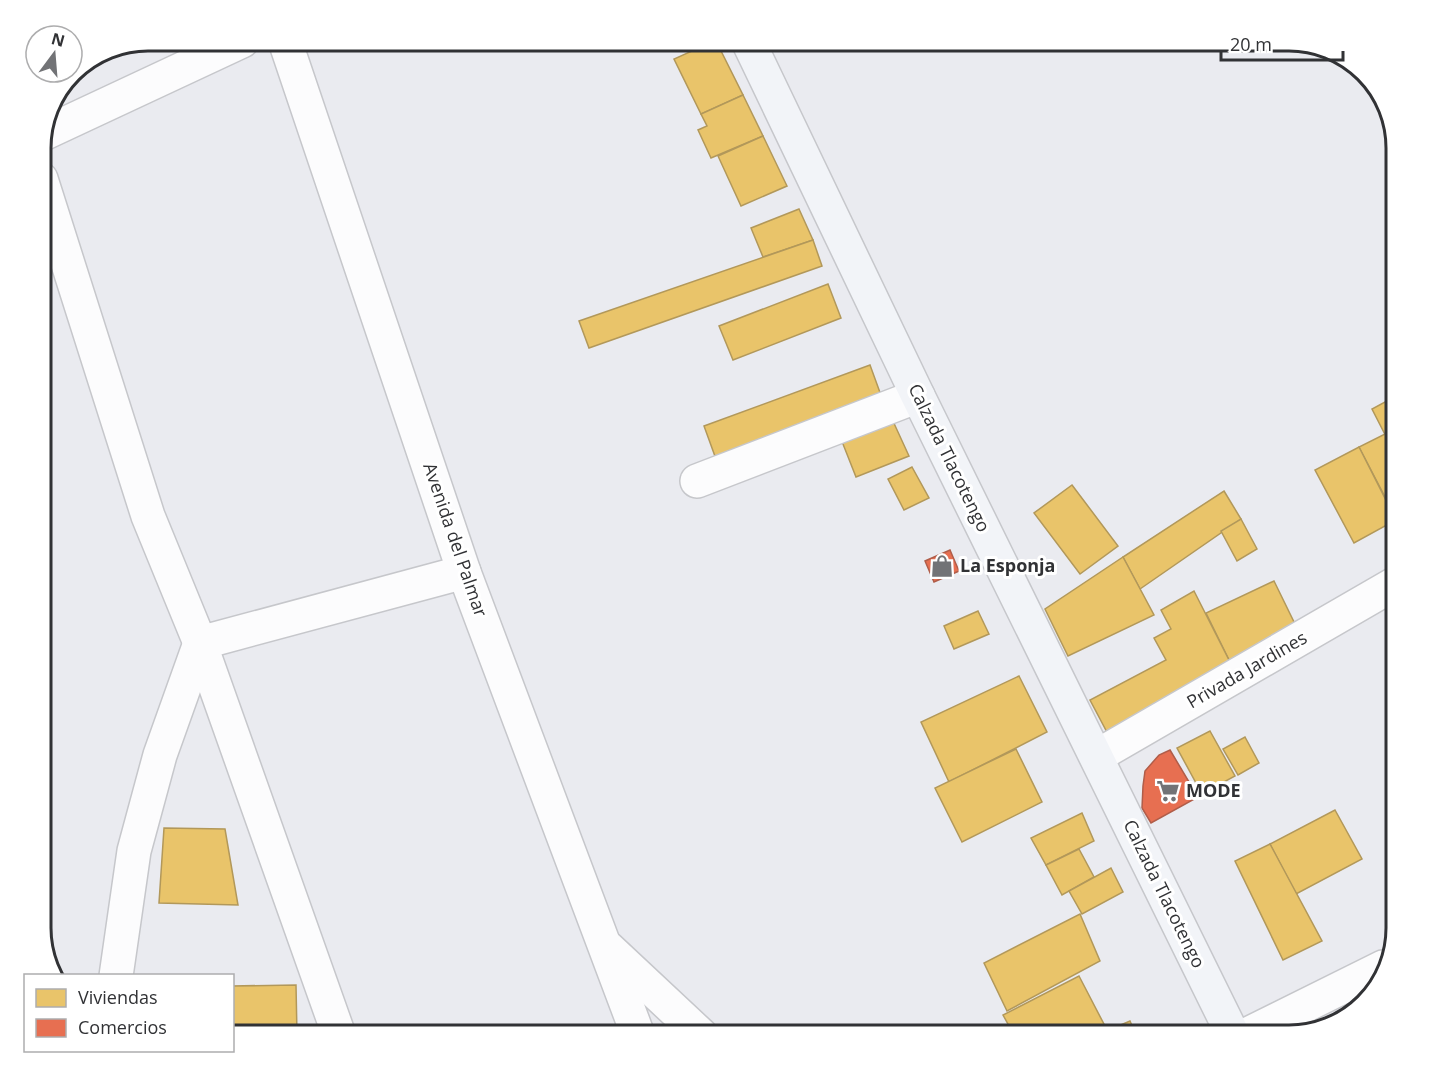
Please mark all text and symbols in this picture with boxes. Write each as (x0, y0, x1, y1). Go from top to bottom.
north arrow (24, 24, 84, 84)
scale bar (1221, 24, 1342, 62)
text: N (49, 27, 67, 52)
text: 20 m (1230, 32, 1272, 56)
street label: Calzada Tlacotengo (904, 379, 996, 536)
street label: Avenida del Palmar (418, 459, 494, 621)
shop icon: La Esponja (929, 553, 955, 579)
place label: La Esponja (960, 553, 1055, 577)
street label: Privada Jardines (1182, 625, 1311, 713)
supermarket icon: MODE (1155, 778, 1181, 804)
place label: MODE (1186, 778, 1241, 802)
street label: Calzada Tlacotengo (1119, 815, 1211, 972)
legend (24, 974, 234, 1052)
text: Viviendas (78, 985, 158, 1009)
text: Comercios (78, 1015, 167, 1039)

